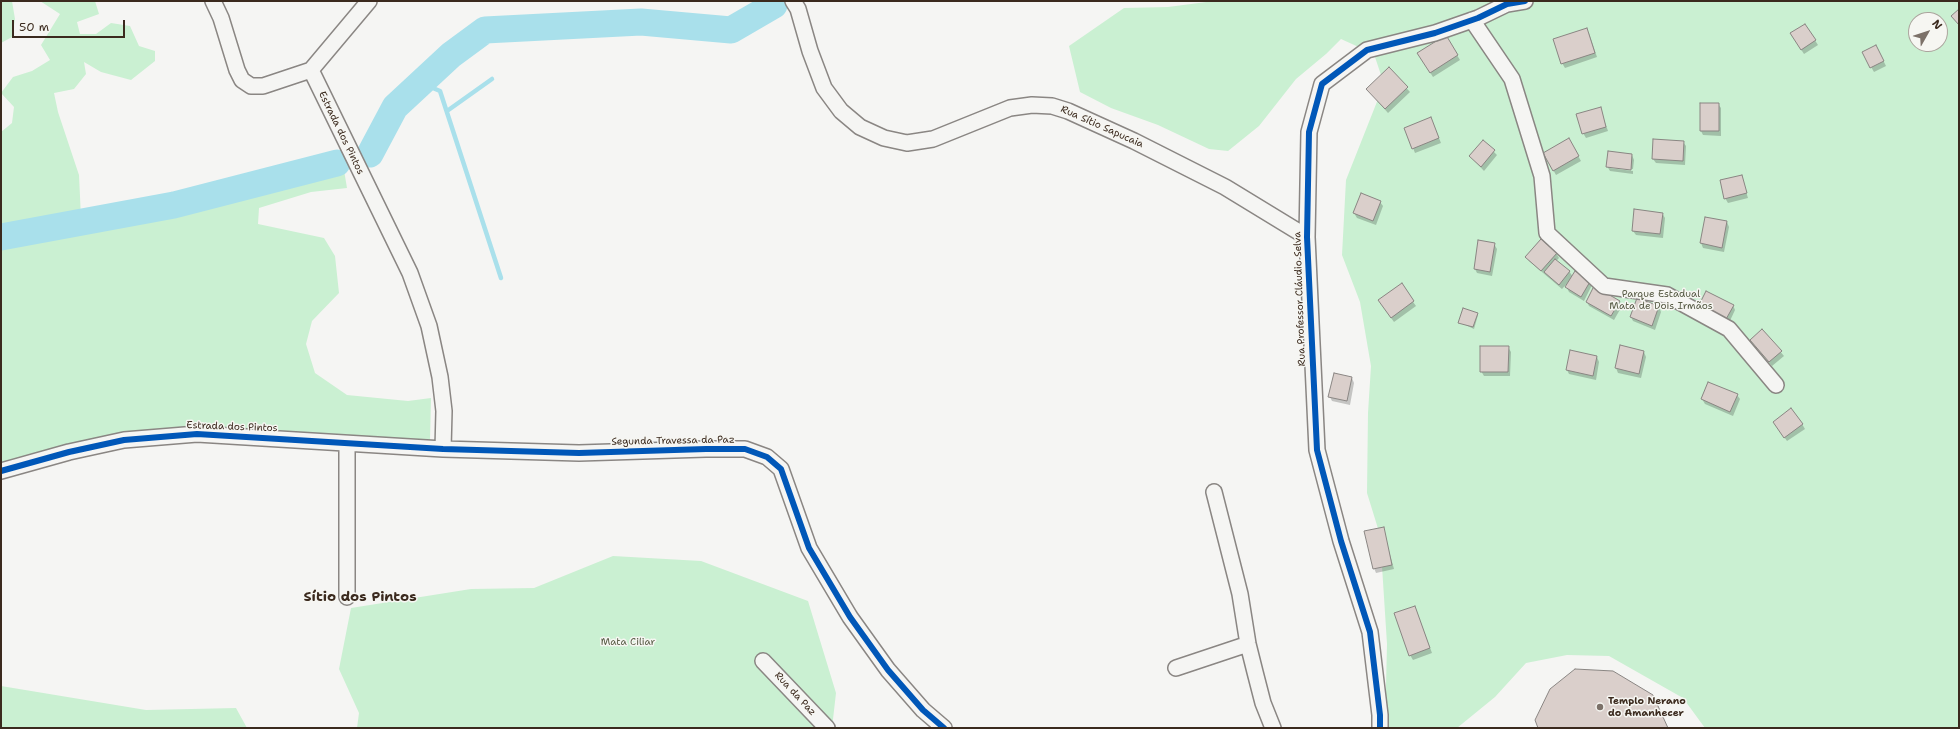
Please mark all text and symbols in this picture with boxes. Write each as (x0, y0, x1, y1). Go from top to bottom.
scale bar (14, 12, 127, 38)
north arrow (1908, 12, 1948, 52)
text: N (1928, 17, 1946, 33)
text: 50 m (19, 19, 49, 35)
street label: Estrada dos Pintos (316, 89, 366, 177)
street label: Rua Sítio Sapucaia (1059, 103, 1145, 151)
street label: Rua Professor Cláudio Selva (1292, 231, 1308, 367)
park label: Parque Estadual Mata de Dois Irmãos (1609, 288, 1713, 312)
street label: Estrada dos Pintos (186, 419, 278, 435)
street label: Segunda Travessa da Paz (611, 434, 735, 448)
district label: Sítio dos Pintos (303, 589, 417, 605)
park label: Mata Ciliar (601, 636, 655, 648)
street label: Rua da Paz (772, 670, 818, 718)
place label: Templo Nerano do Amanhecer (1608, 695, 1686, 718)
marker: Templo Nerano do Amanhecer (1595, 702, 1605, 712)

